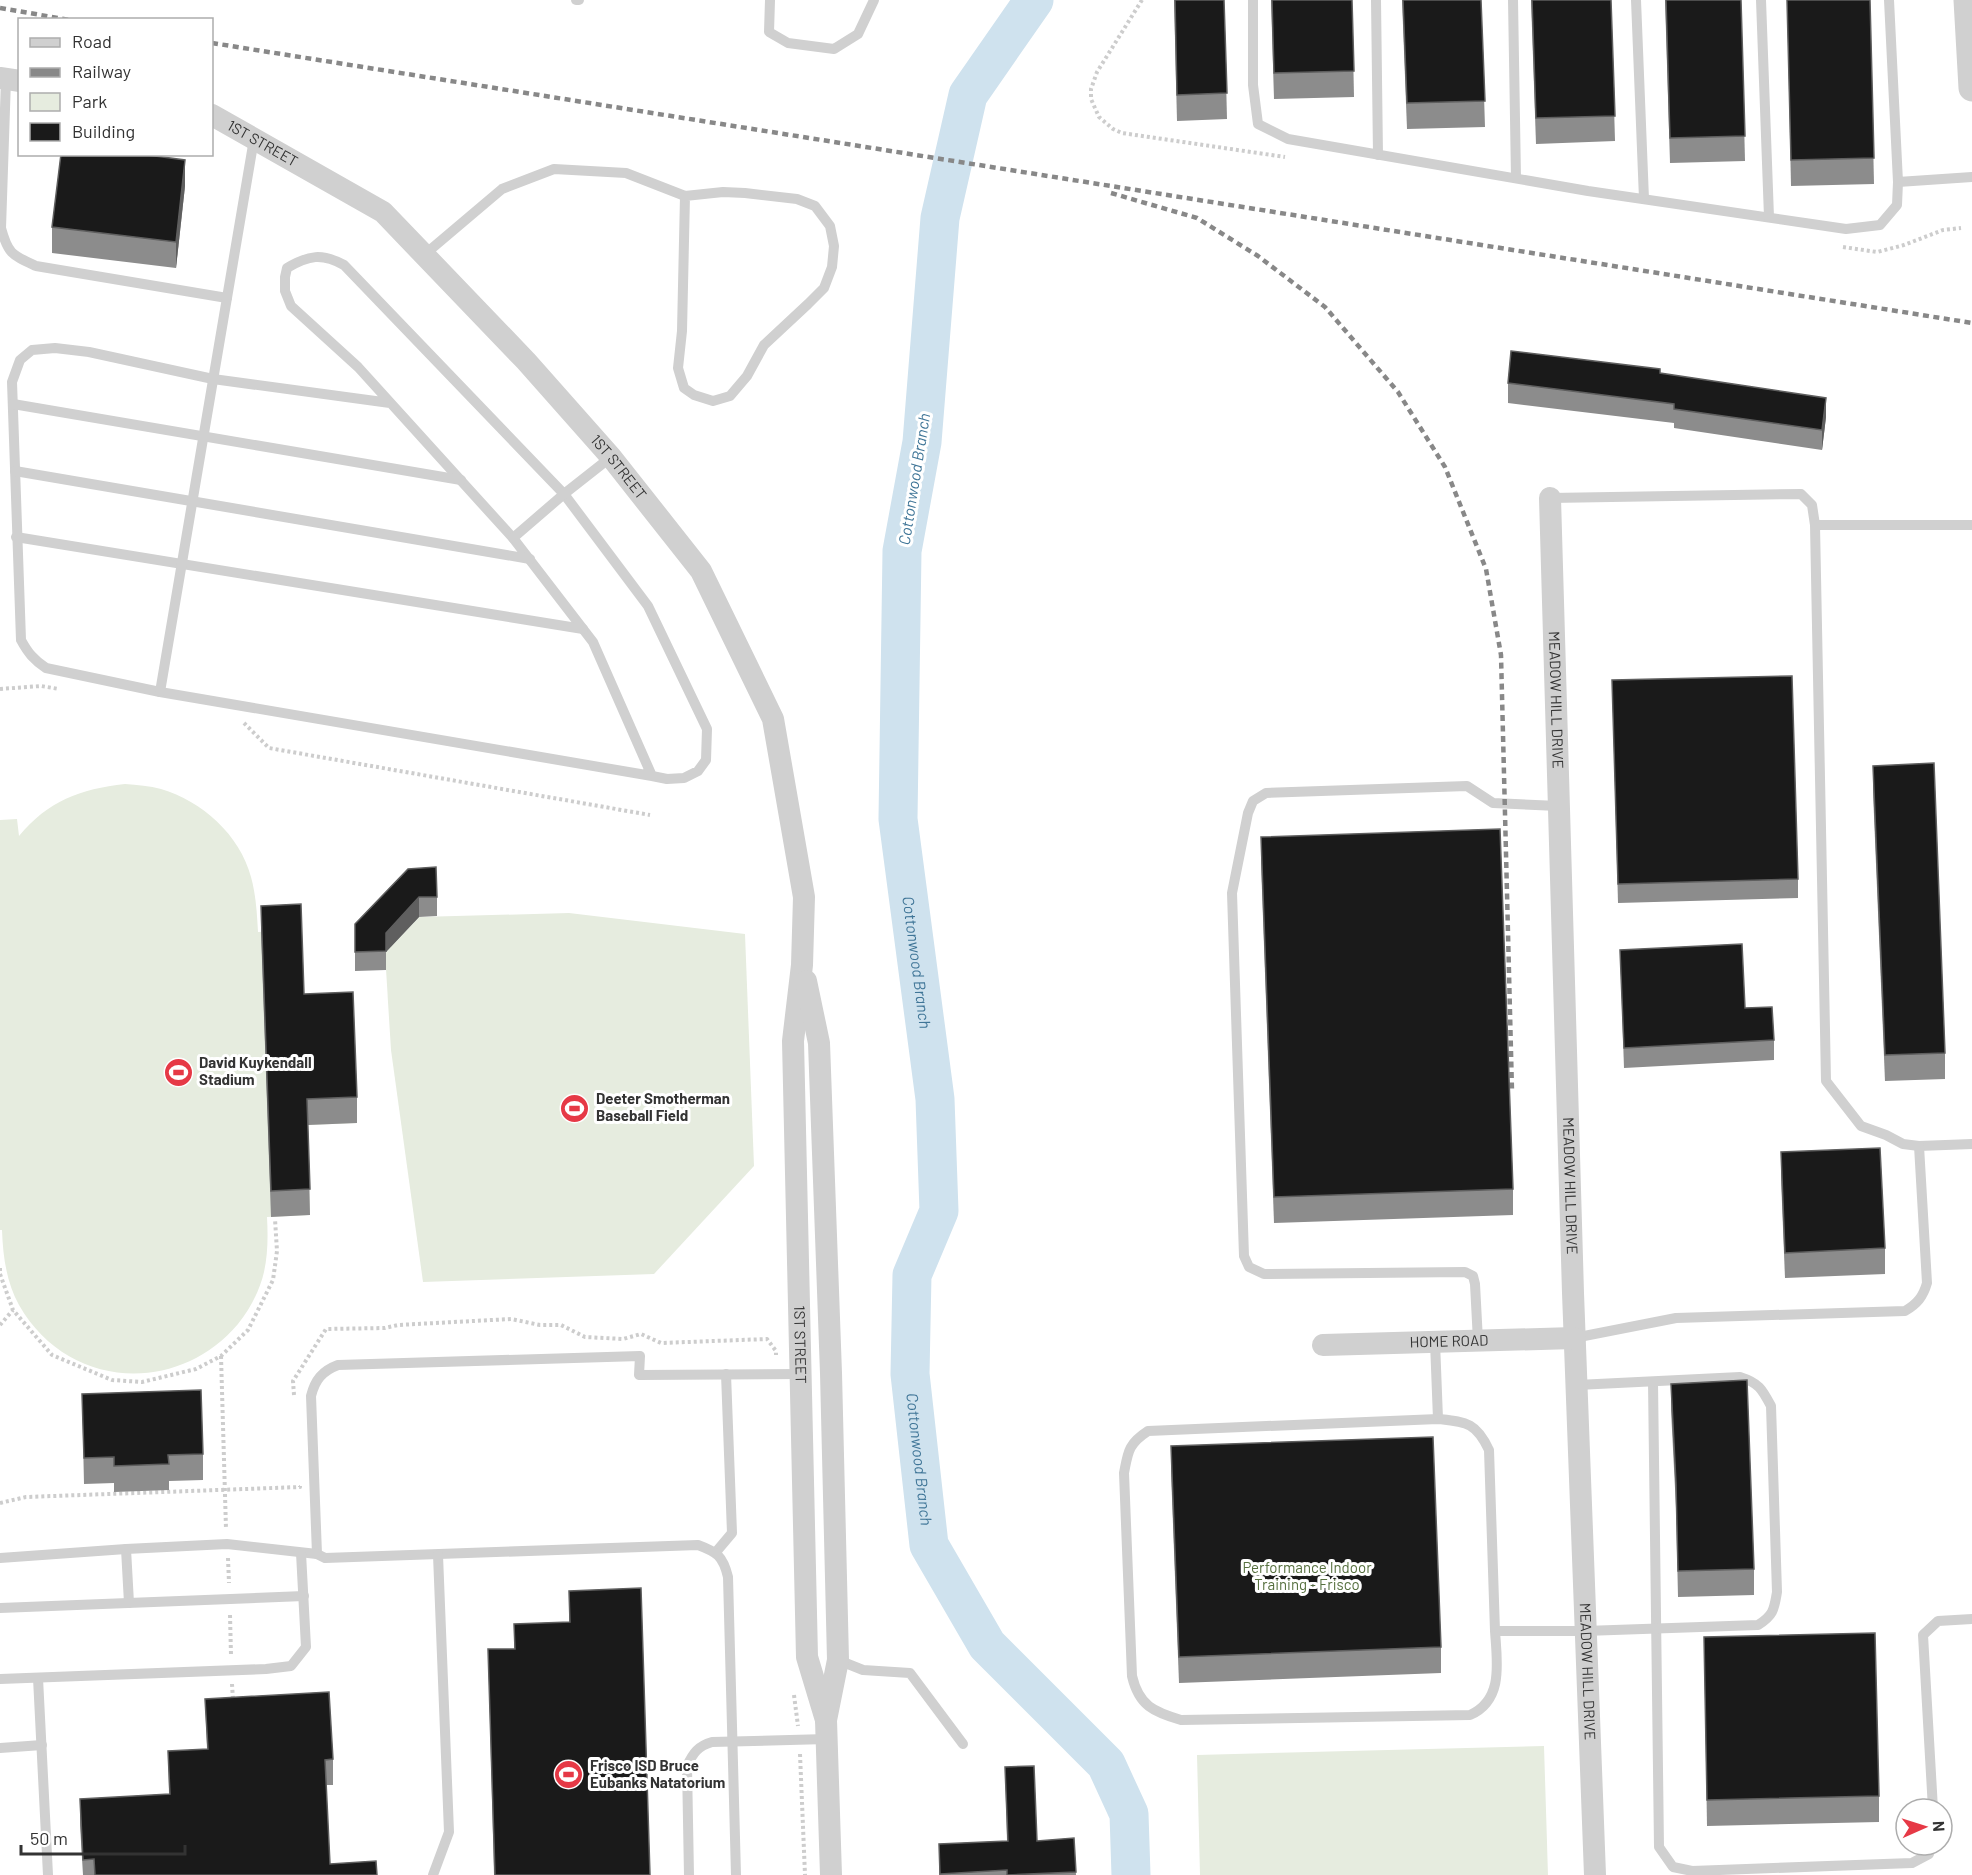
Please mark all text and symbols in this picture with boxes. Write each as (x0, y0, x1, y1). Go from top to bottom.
legend (18, 18, 213, 156)
text: Road (72, 30, 112, 52)
text: Railway (72, 60, 131, 82)
text: Park (72, 90, 107, 112)
street label: 1ST STREET (225, 116, 301, 170)
text: Building (72, 120, 135, 142)
water label: Cottonwood Branch (894, 412, 933, 546)
street label: 1ST STREET (587, 431, 651, 503)
street label: MEADOW HILL DRIVE (1546, 631, 1568, 769)
water label: Cottonwood Branch (899, 895, 936, 1030)
place label: David Kuykendall Stadium (199, 1053, 312, 1088)
sports icon: David Kuykendall Stadium (162, 1056, 194, 1088)
place label: Deeter Smotherman Baseball Field (596, 1089, 730, 1124)
sports icon: Deeter Smotherman Baseball Field (559, 1092, 591, 1124)
street label: MEADOW HILL DRIVE (1560, 1117, 1582, 1255)
street label: 1ST STREET (791, 1305, 811, 1384)
street label: HOME ROAD (1409, 1330, 1489, 1351)
water label: Cottonwood Branch (903, 1392, 937, 1526)
park label: Performance Indoor Training - Frisco (1242, 1558, 1372, 1593)
street label: MEADOW HILL DRIVE (1577, 1602, 1600, 1740)
place label: Frisco ISD Bruce Eubanks Natatorium (590, 1756, 725, 1791)
sports icon: Frisco ISD Bruce Eubanks Natatorium (553, 1759, 585, 1791)
north arrow (1894, 1797, 1954, 1857)
scale bar (21, 1818, 184, 1856)
text: N (1930, 1820, 1949, 1832)
text: 50 m (30, 1827, 68, 1849)

